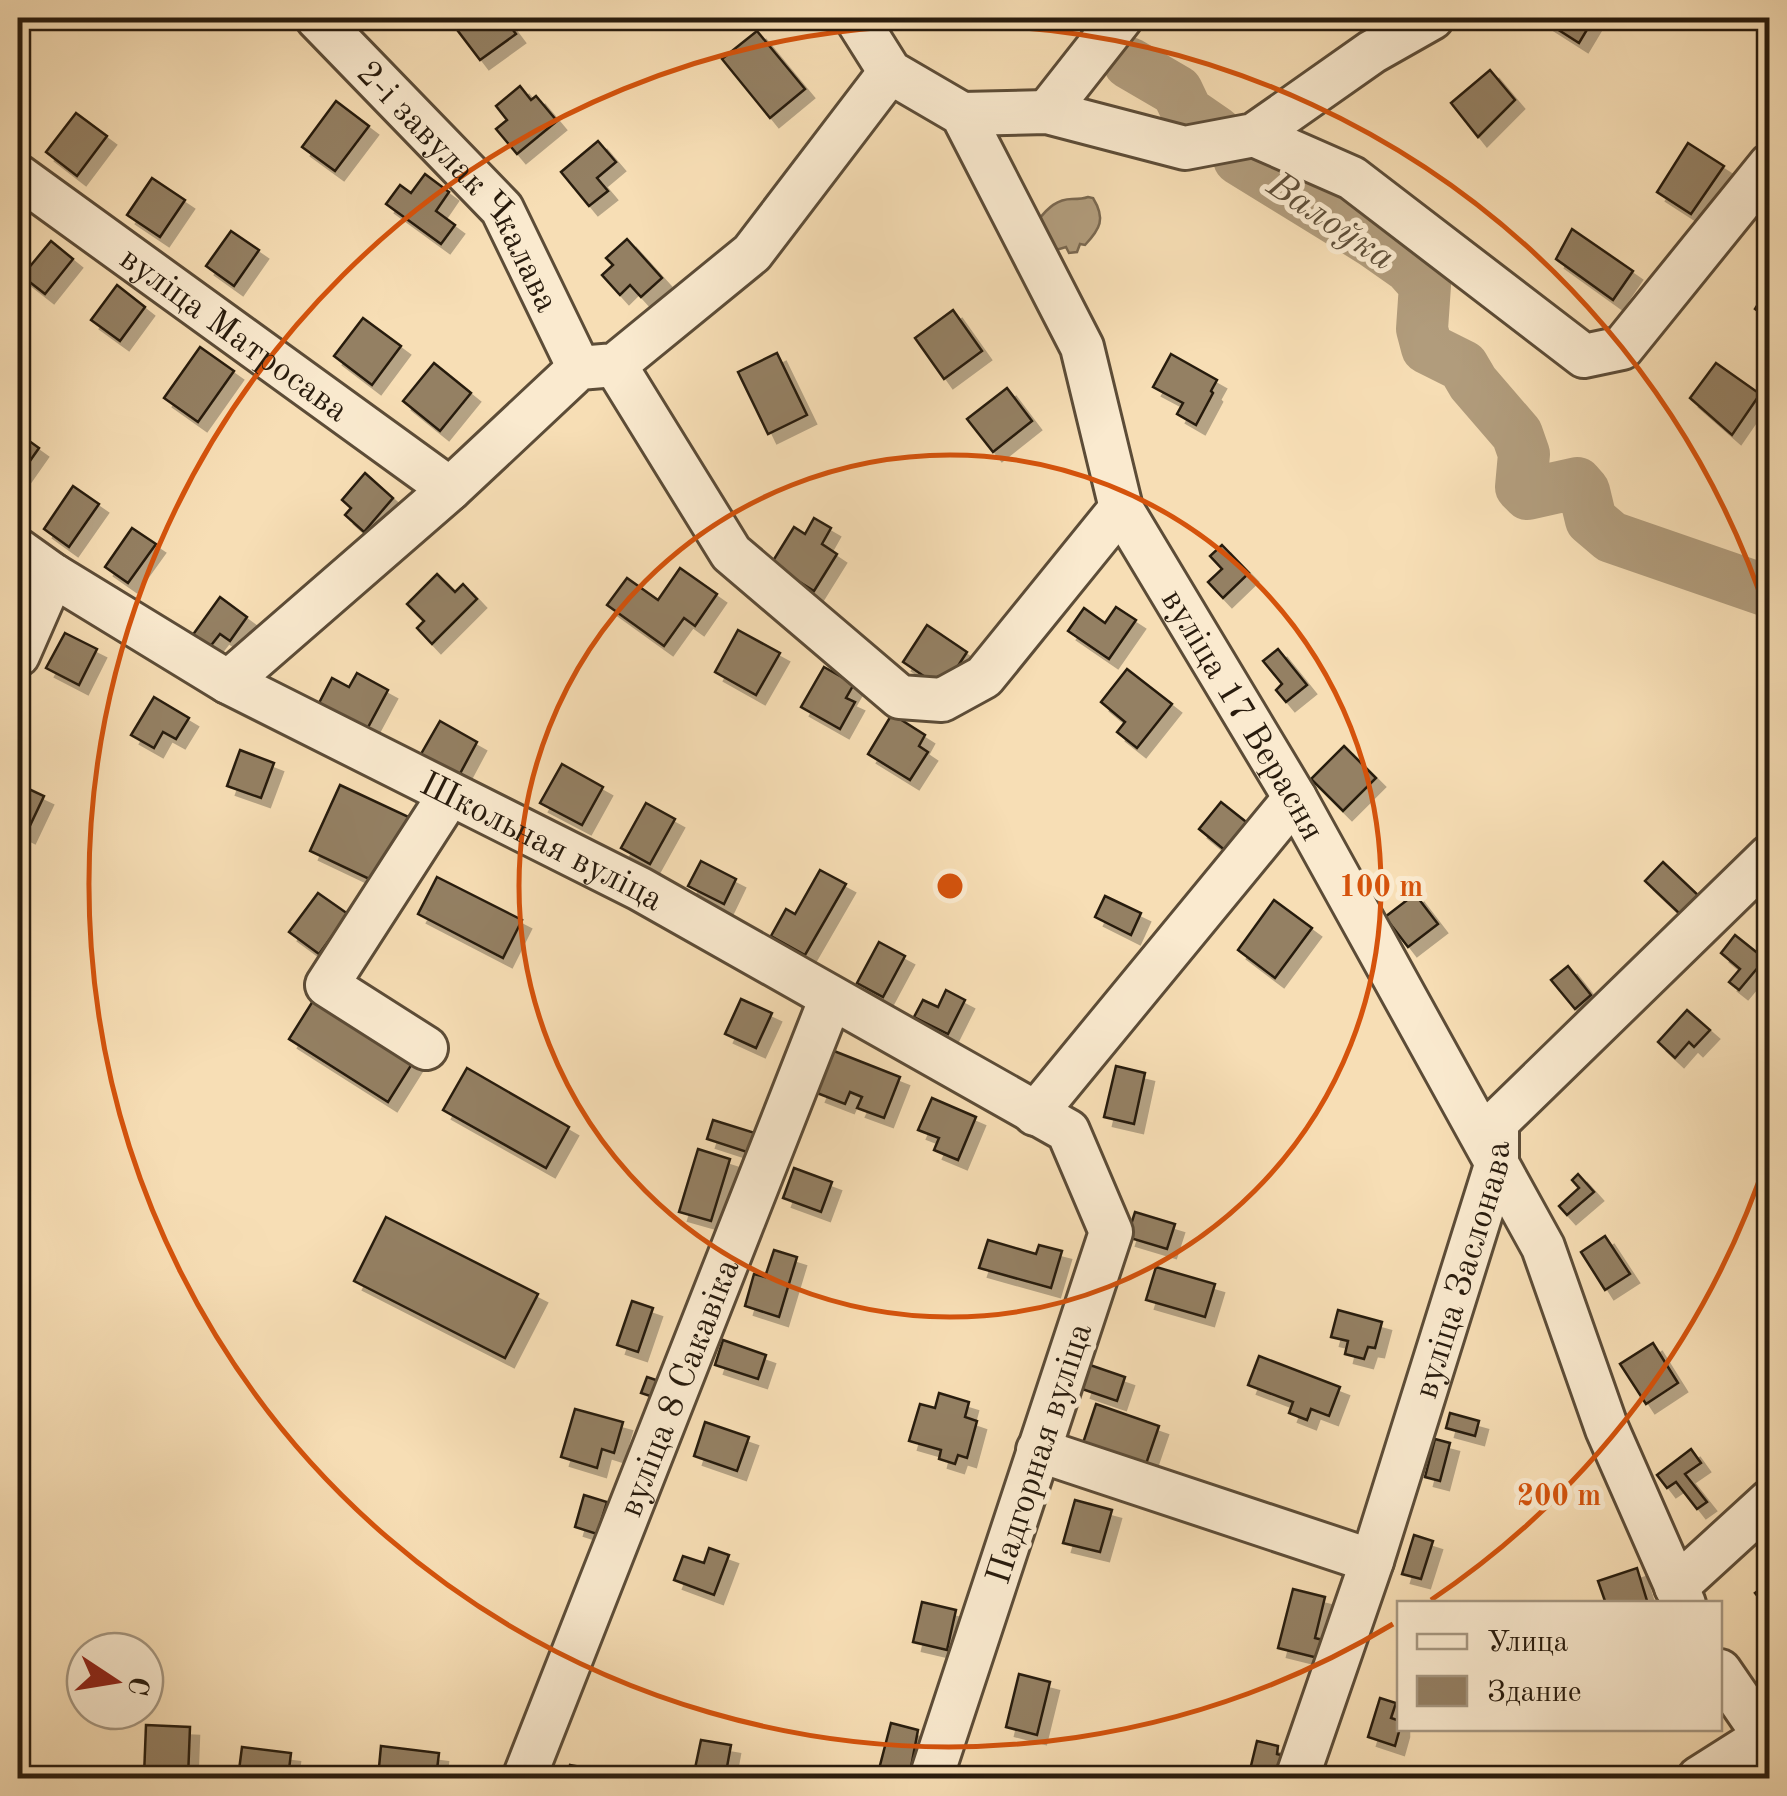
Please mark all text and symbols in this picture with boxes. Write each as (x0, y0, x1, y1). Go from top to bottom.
street label: 2-і завулак Чкалава (349, 56, 564, 318)
water label: Валоўка (1259, 166, 1401, 279)
street label: вуліца Матросава (113, 241, 354, 429)
street label: вуліца 17 Верасня (1154, 584, 1330, 847)
street label: Школьная вуліца (414, 767, 669, 918)
centre of rings (932, 868, 968, 904)
text: 100 m (1339, 873, 1423, 903)
street label: вуліца Заслонава (1409, 1141, 1517, 1403)
street label: вуліца 8 Сакавіка (614, 1254, 747, 1522)
street label: Падгорная вуліца (982, 1319, 1099, 1589)
text: 200 m (1517, 1482, 1601, 1512)
legend (1397, 1601, 1722, 1731)
text: Улица (1487, 1628, 1569, 1658)
north arrow (65, 1631, 165, 1731)
text: С (121, 1674, 153, 1698)
text: Здание (1487, 1678, 1582, 1708)

